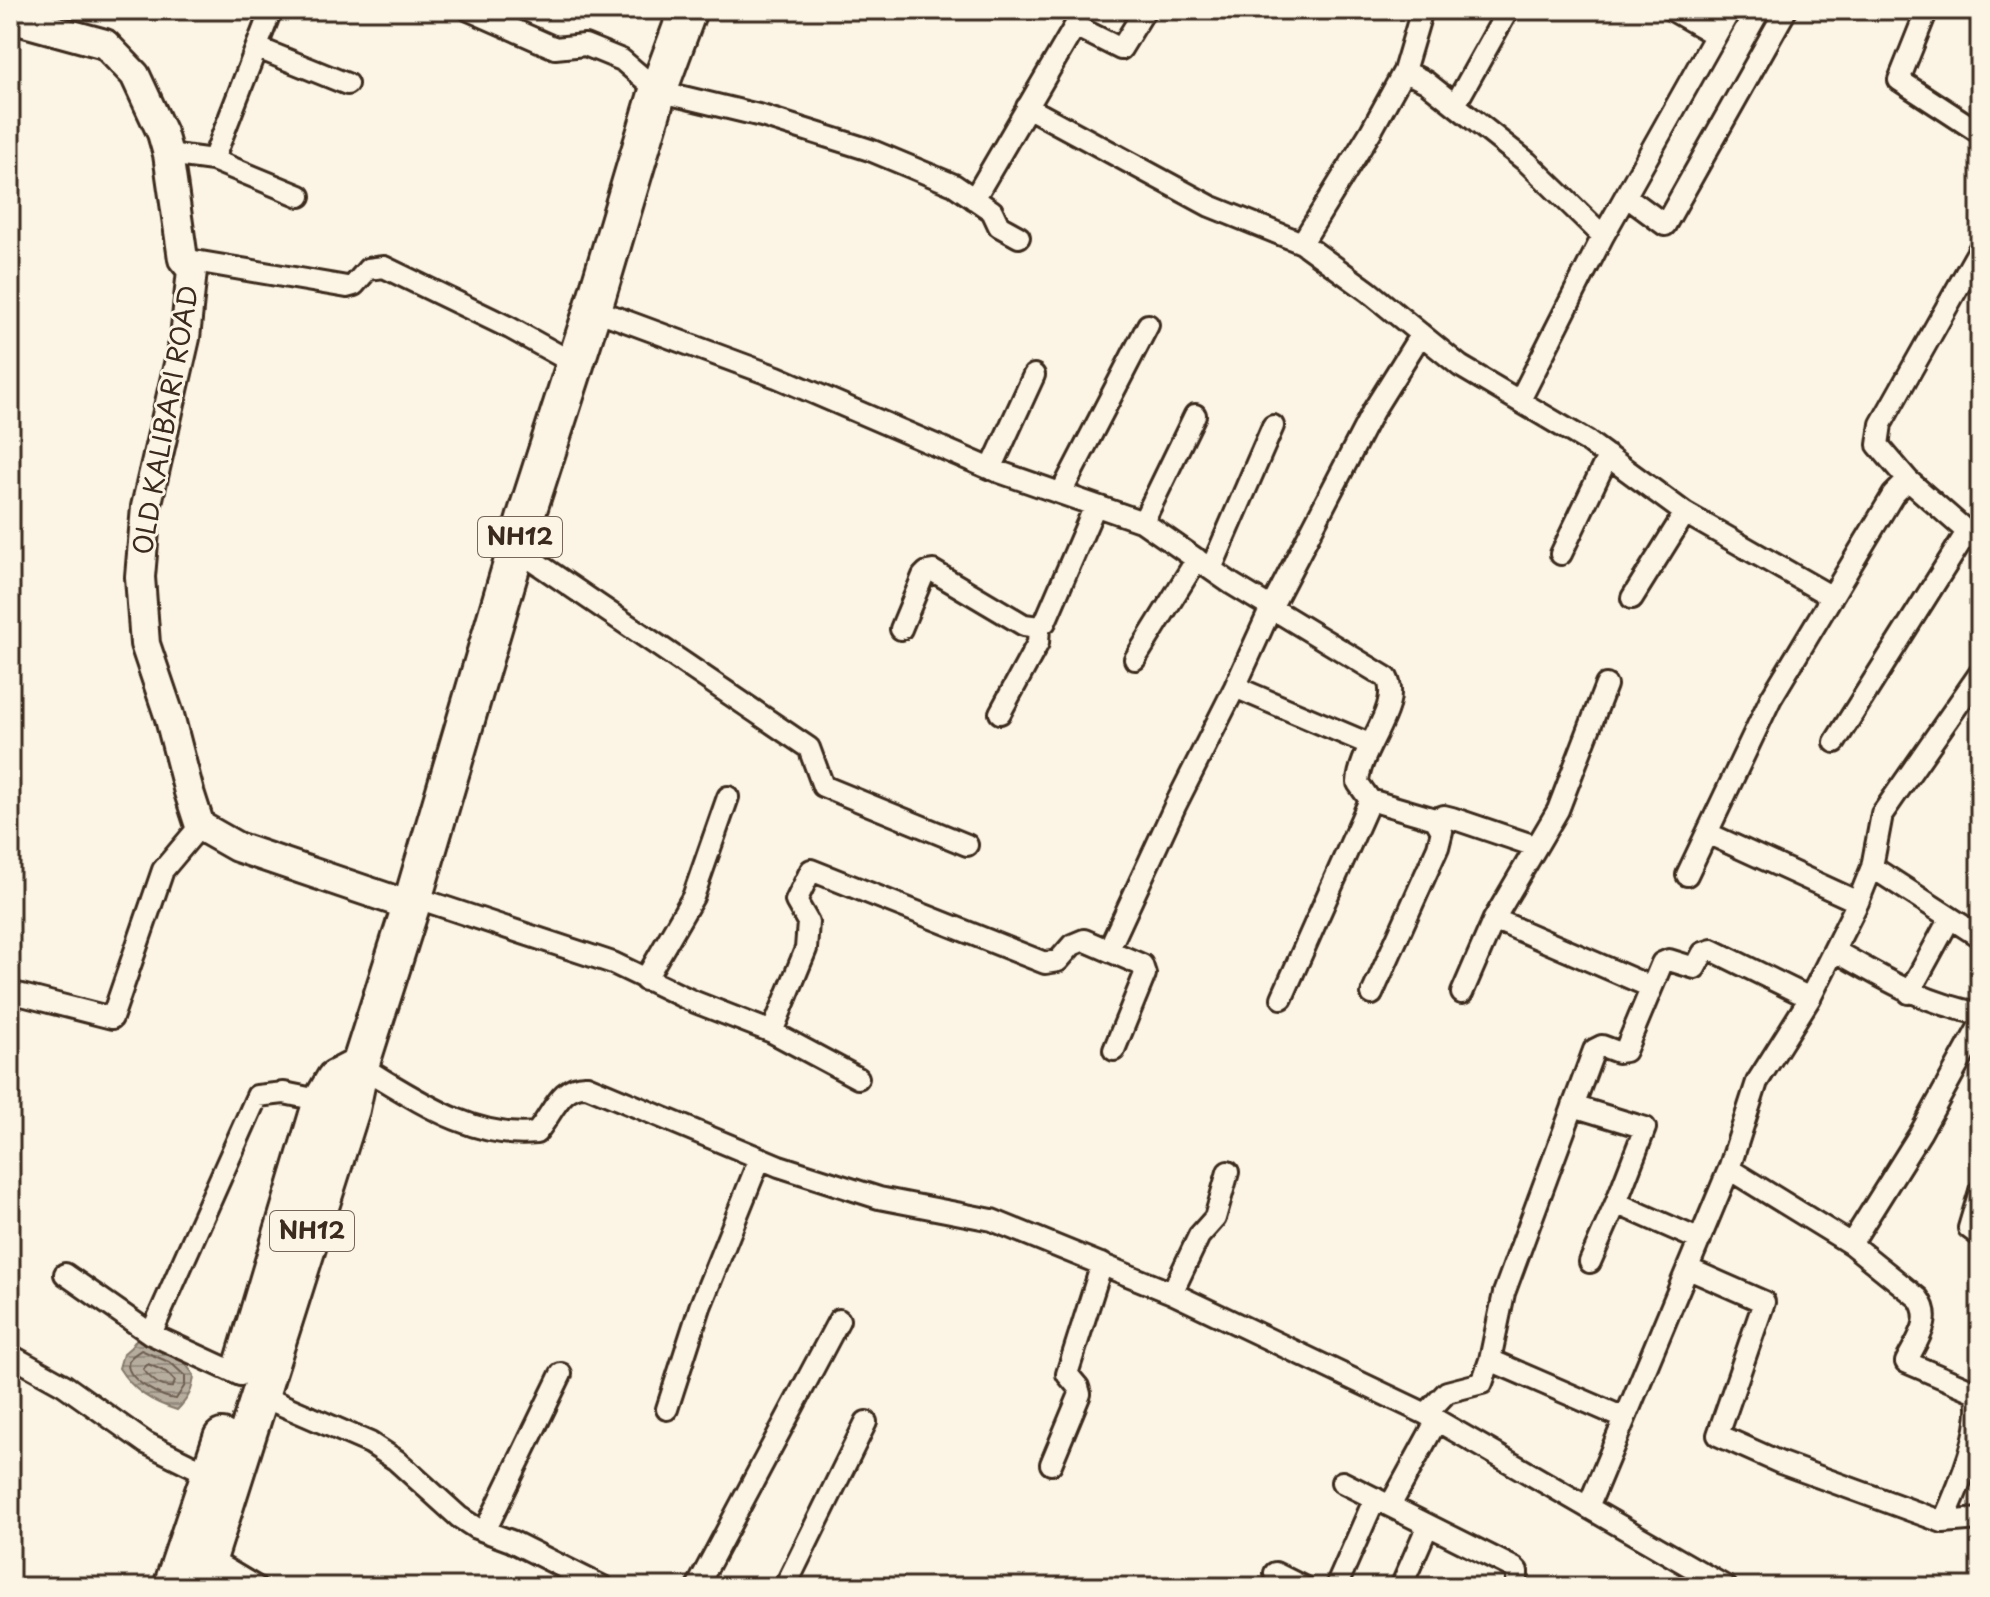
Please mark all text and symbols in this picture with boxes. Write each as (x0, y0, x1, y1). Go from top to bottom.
street label: OLD KALIBARI ROAD (122, 282, 207, 557)
road number: NH12 (478, 517, 562, 557)
road number: NH12 (270, 1211, 354, 1251)

